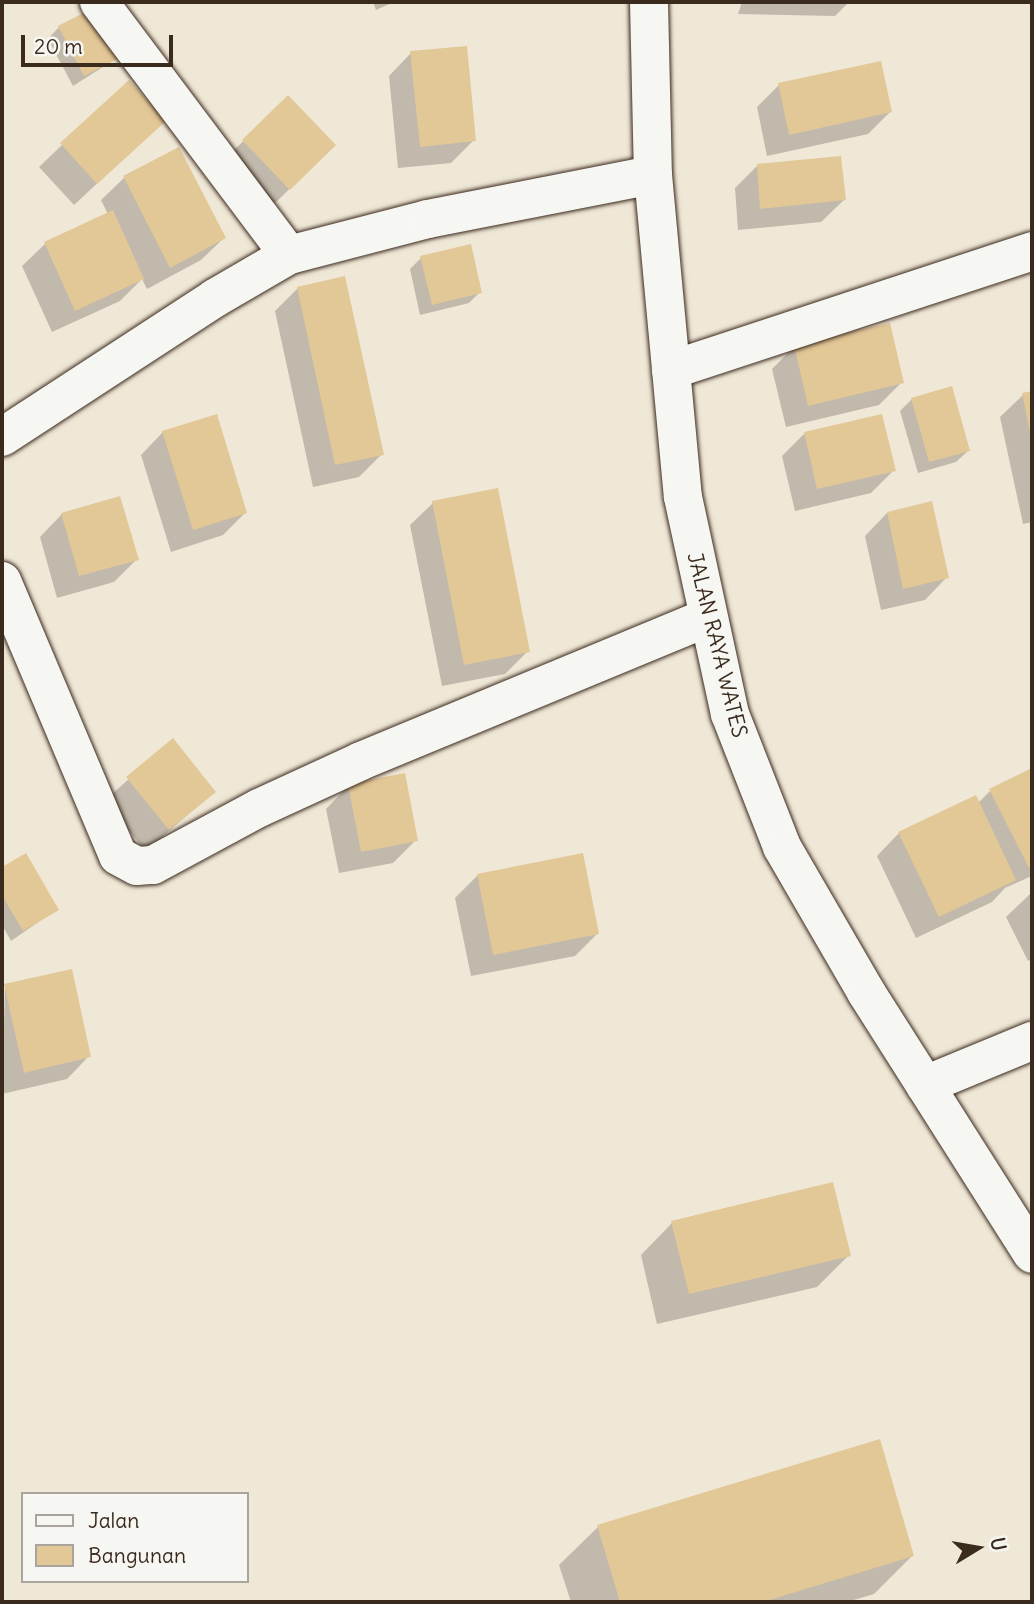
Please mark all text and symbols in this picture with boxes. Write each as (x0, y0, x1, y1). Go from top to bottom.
scale bar (24, 21, 177, 65)
text: 20 m (34, 33, 83, 60)
street label: JALAN RAYA WATES (682, 550, 752, 740)
legend (21, 1492, 248, 1583)
text: Jalan (88, 1507, 139, 1534)
north arrow (943, 1513, 1013, 1583)
text: U (986, 1535, 1012, 1553)
text: Bangunan (88, 1542, 186, 1569)

